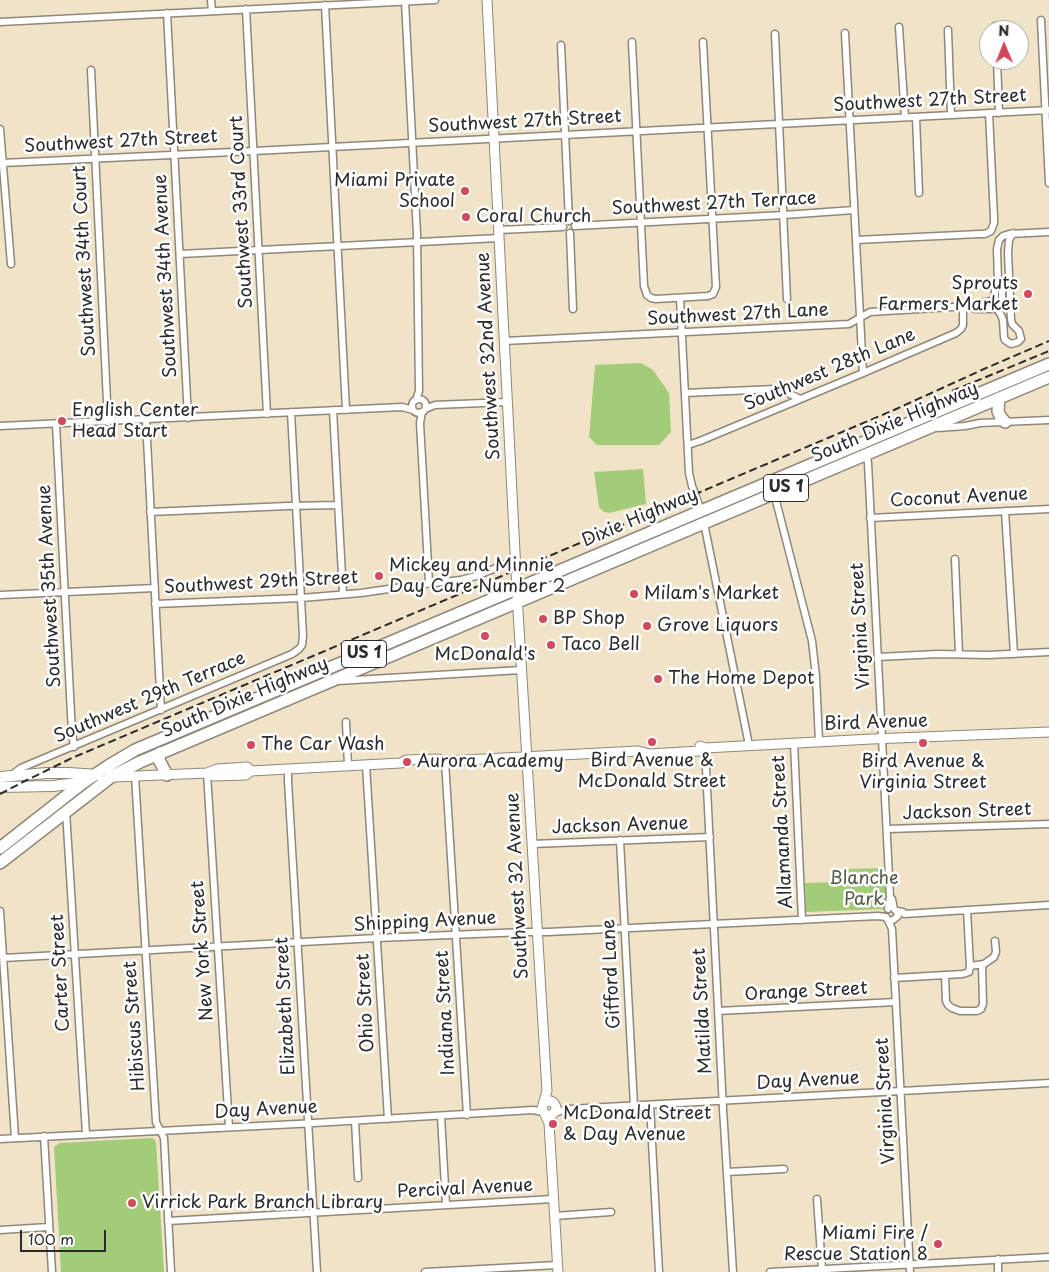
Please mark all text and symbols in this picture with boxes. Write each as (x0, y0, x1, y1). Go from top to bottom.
north arrow (979, 20, 1029, 70)
text: N (998, 20, 1009, 41)
street label: Southwest 27th Street (833, 85, 1027, 117)
street label: Southwest 27th Street (428, 106, 622, 138)
street label: Southwest 33rd Court (226, 115, 258, 309)
street label: Southwest 27th Street (24, 126, 218, 158)
street label: Southwest 34th Court (69, 165, 101, 357)
place label: Miami Private School (334, 170, 455, 212)
street label: Southwest 34th Avenue (150, 174, 182, 378)
marker: Miami Private School (459, 185, 471, 197)
street label: Southwest 27th Terrace (611, 188, 817, 220)
place label: Coral Church (476, 206, 591, 228)
marker: Coral Church (460, 211, 472, 223)
street label: Southwest 32nd Avenue (473, 252, 505, 460)
place label: Sprouts Farmers Market (878, 273, 1018, 316)
marker: Sprouts Farmers Market (1022, 288, 1034, 300)
street label: Southwest 27th Lane (647, 299, 829, 331)
street label: Southwest 28th Lane (741, 324, 919, 416)
street label: South Dixie Highway (808, 378, 982, 468)
place label: English Center Head Start (72, 400, 198, 442)
marker: English Center Head Start (56, 415, 68, 427)
road number: US 1 (764, 474, 808, 502)
street label: Southwest 35th Avenue (34, 484, 66, 688)
street label: Dixie Highway (579, 484, 701, 552)
street label: Coconut Avenue (889, 484, 1029, 512)
place label: Mickey and Minnie Day Care Number 2 (389, 555, 565, 598)
street label: Virginia Street (847, 562, 875, 690)
street label: Southwest 29th Street (163, 567, 359, 599)
marker: Mickey and Minnie Day Care Number 2 (373, 570, 385, 582)
place label: Milam's Market (644, 583, 779, 605)
marker: Milam's Market (628, 588, 640, 600)
place label: BP Shop (553, 608, 625, 630)
marker: BP Shop (537, 613, 549, 625)
place label: Grove Liquors (657, 615, 778, 637)
marker: Grove Liquors (641, 620, 653, 632)
marker: McDonald's (479, 630, 491, 642)
place label: Taco Bell (561, 634, 640, 656)
marker: Taco Bell (545, 639, 557, 651)
road number: US 1 (342, 641, 386, 668)
place label: McDonald's (435, 644, 535, 666)
street label: Southwest 29th Terrace (51, 648, 249, 748)
street label: South Dixie Highway (158, 653, 332, 743)
place label: The Home Depot (668, 668, 814, 690)
marker: The Home Depot (652, 673, 664, 685)
street label: Bird Avenue (824, 710, 928, 736)
place label: The Car Wash (261, 734, 384, 756)
marker: Bird Avenue & McDonald Street (646, 736, 658, 748)
marker: Bird Avenue & Virginia Street (917, 737, 929, 749)
marker: The Car Wash (245, 739, 257, 751)
place label: Bird Avenue & McDonald Street (578, 750, 726, 792)
place label: Aurora Academy (417, 751, 564, 773)
place label: Bird Avenue & Virginia Street (859, 751, 987, 794)
street label: Allamanda Street (768, 755, 798, 909)
marker: Aurora Academy (401, 756, 413, 768)
street label: Southwest 32 Avenue (502, 792, 534, 980)
street label: Jackson Street (902, 799, 1032, 825)
street label: Jackson Avenue (551, 813, 689, 839)
park label: Blanche Park (829, 868, 899, 911)
street label: New York Street (187, 880, 219, 1022)
street label: Shipping Avenue (353, 907, 497, 937)
street label: Carter Street (47, 914, 75, 1032)
street label: Gifford Lane (598, 918, 626, 1030)
street label: Elizabeth Street (272, 936, 300, 1076)
street label: Matilda Street (689, 947, 717, 1075)
street label: Indiana Street (432, 950, 460, 1076)
street label: Ohio Street (353, 953, 379, 1053)
street label: Hibiscus Street (120, 960, 150, 1092)
street label: Orange Street (744, 978, 868, 1006)
street label: Virginia Street (872, 1037, 900, 1165)
street label: Day Avenue (756, 1068, 860, 1094)
street label: Day Avenue (214, 1097, 318, 1123)
place label: McDonald Street & Day Avenue (563, 1103, 711, 1146)
marker: McDonald Street & Day Avenue (547, 1118, 559, 1130)
street label: Percival Avenue (396, 1175, 534, 1203)
place label: Virrick Park Branch Library (142, 1192, 383, 1214)
marker: Virrick Park Branch Library (126, 1197, 138, 1209)
scale bar (22, 1220, 109, 1252)
place label: Miami Fire / Rescue Station 8 (784, 1223, 928, 1266)
text: 100 m (28, 1227, 74, 1250)
marker: Miami Fire / Rescue Station 8 (932, 1238, 944, 1250)

